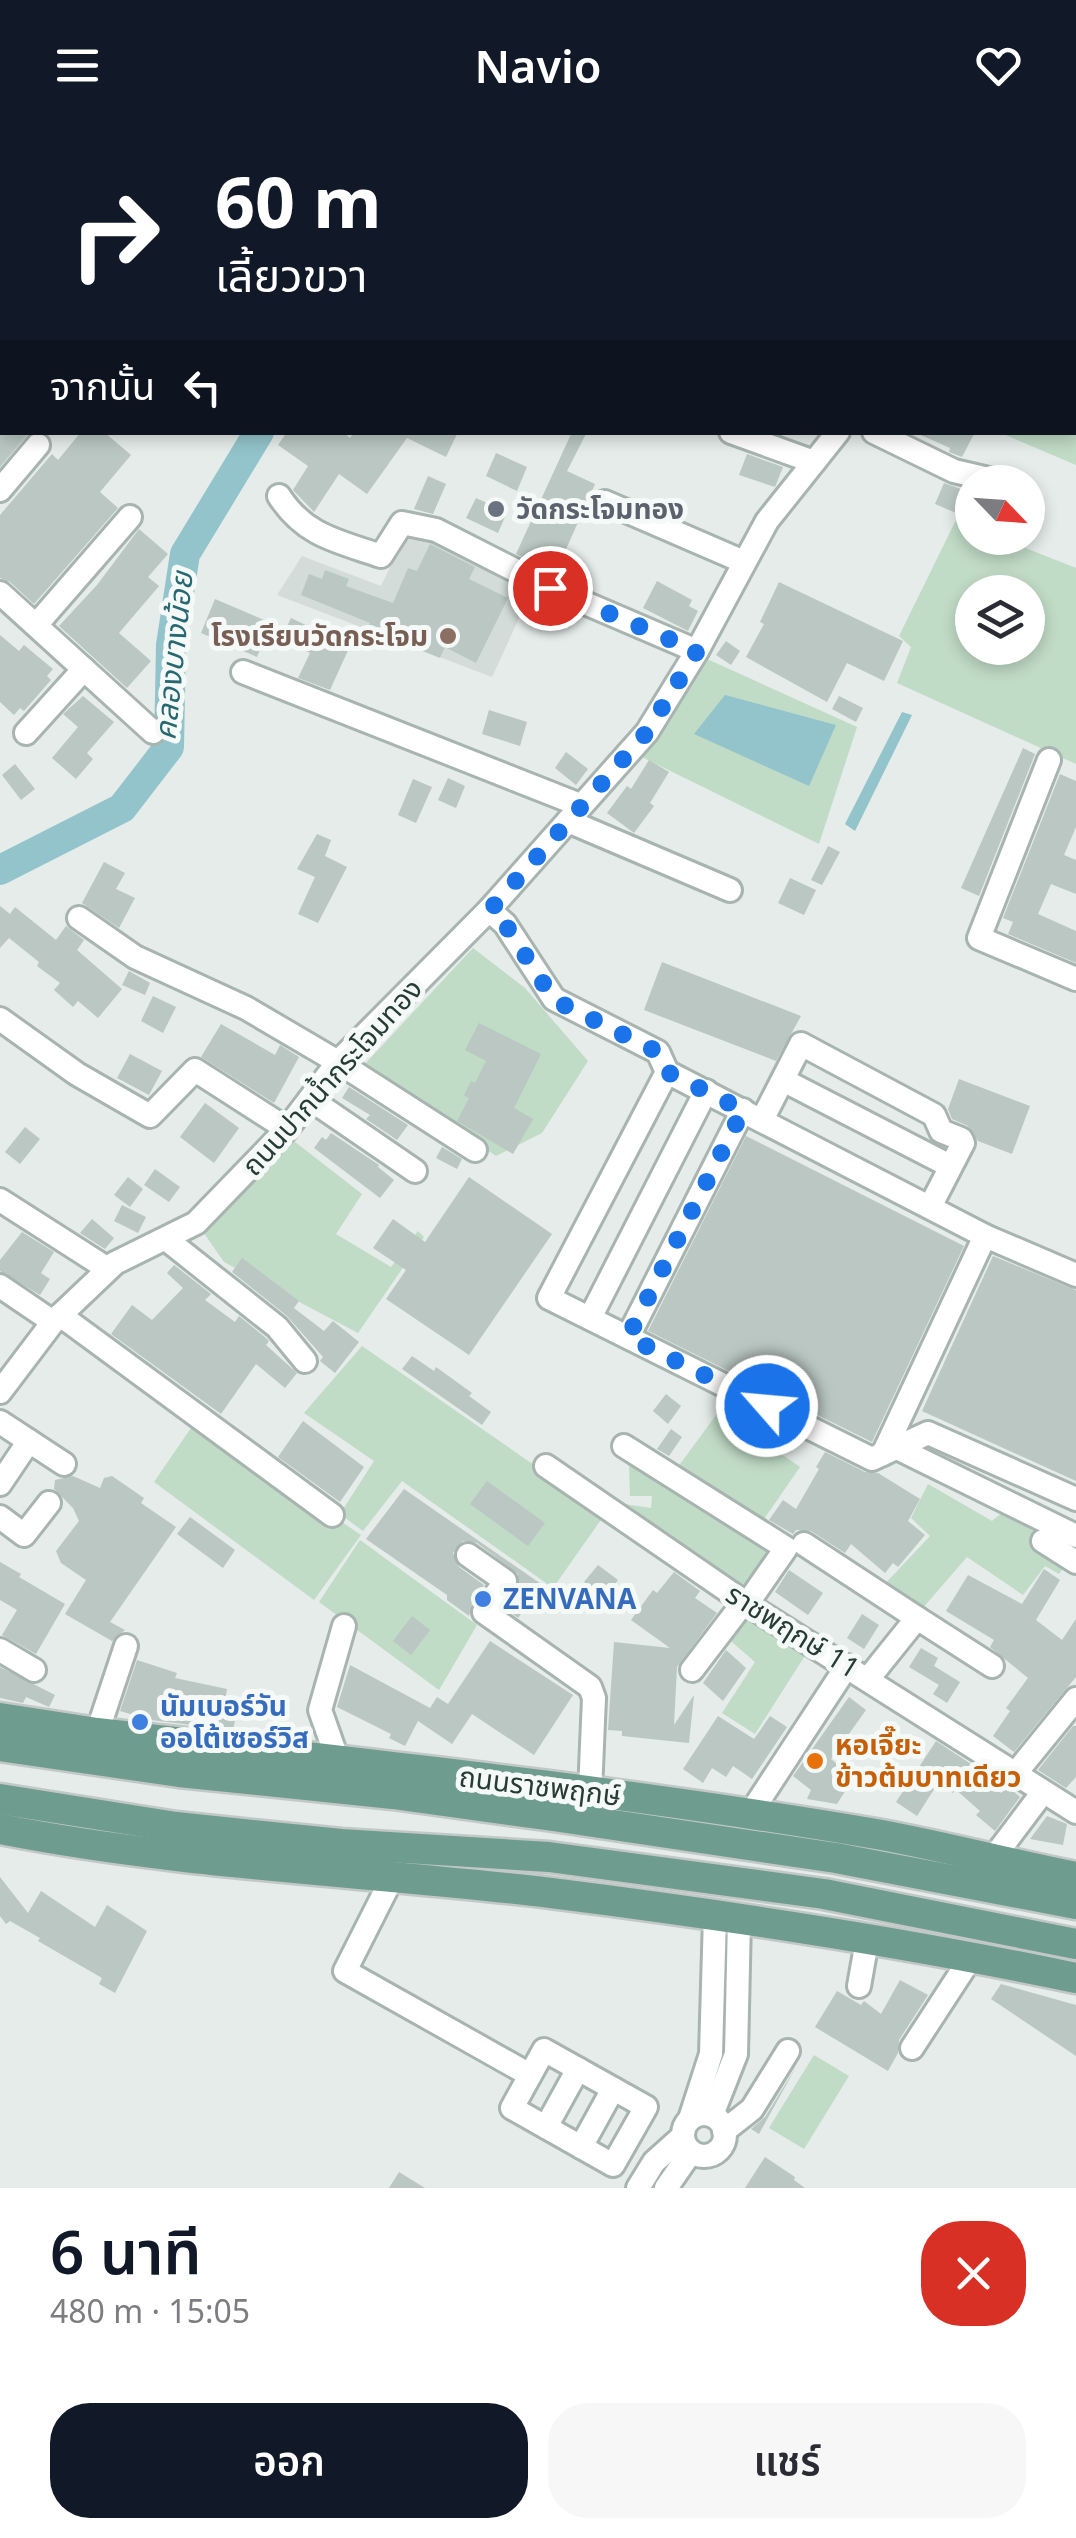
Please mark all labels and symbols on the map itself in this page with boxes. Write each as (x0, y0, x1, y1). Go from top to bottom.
north arrow (955, 465, 1045, 555)
place label: วัดกระโจมทอง (516, 489, 684, 527)
marker: วัดกระโจมทอง (485, 498, 507, 520)
pin (508, 546, 593, 631)
water label: คลองบางน้อย (143, 568, 202, 742)
place label: โรงเรียนวัดกระโจม (211, 616, 428, 654)
marker: โรงเรียนวัดกระโจม (437, 625, 459, 647)
street label: ถนนปากน้ำกระโจมทอง (233, 970, 430, 1183)
position arrow (715, 1354, 819, 1458)
street label: ราชพฤกษ์ 11 (720, 1574, 868, 1686)
place label: ZENVANA (503, 1579, 637, 1617)
marker: ZENVANA (472, 1588, 494, 1610)
place label: นัมเบอร์วัน ออโต้เซอร์วิส (160, 1686, 309, 1756)
marker: นัมเบอร์วัน ออโต้เซอร์วิส (129, 1711, 151, 1733)
place label: หอเจี๊ยะ ข้าวต้มบาทเดียว (835, 1725, 1021, 1795)
marker: หอเจี๊ยะ ข้าวต้มบาทเดียว (804, 1750, 826, 1772)
street label: ถนนราชพฤกษ์ (457, 1756, 623, 1814)

